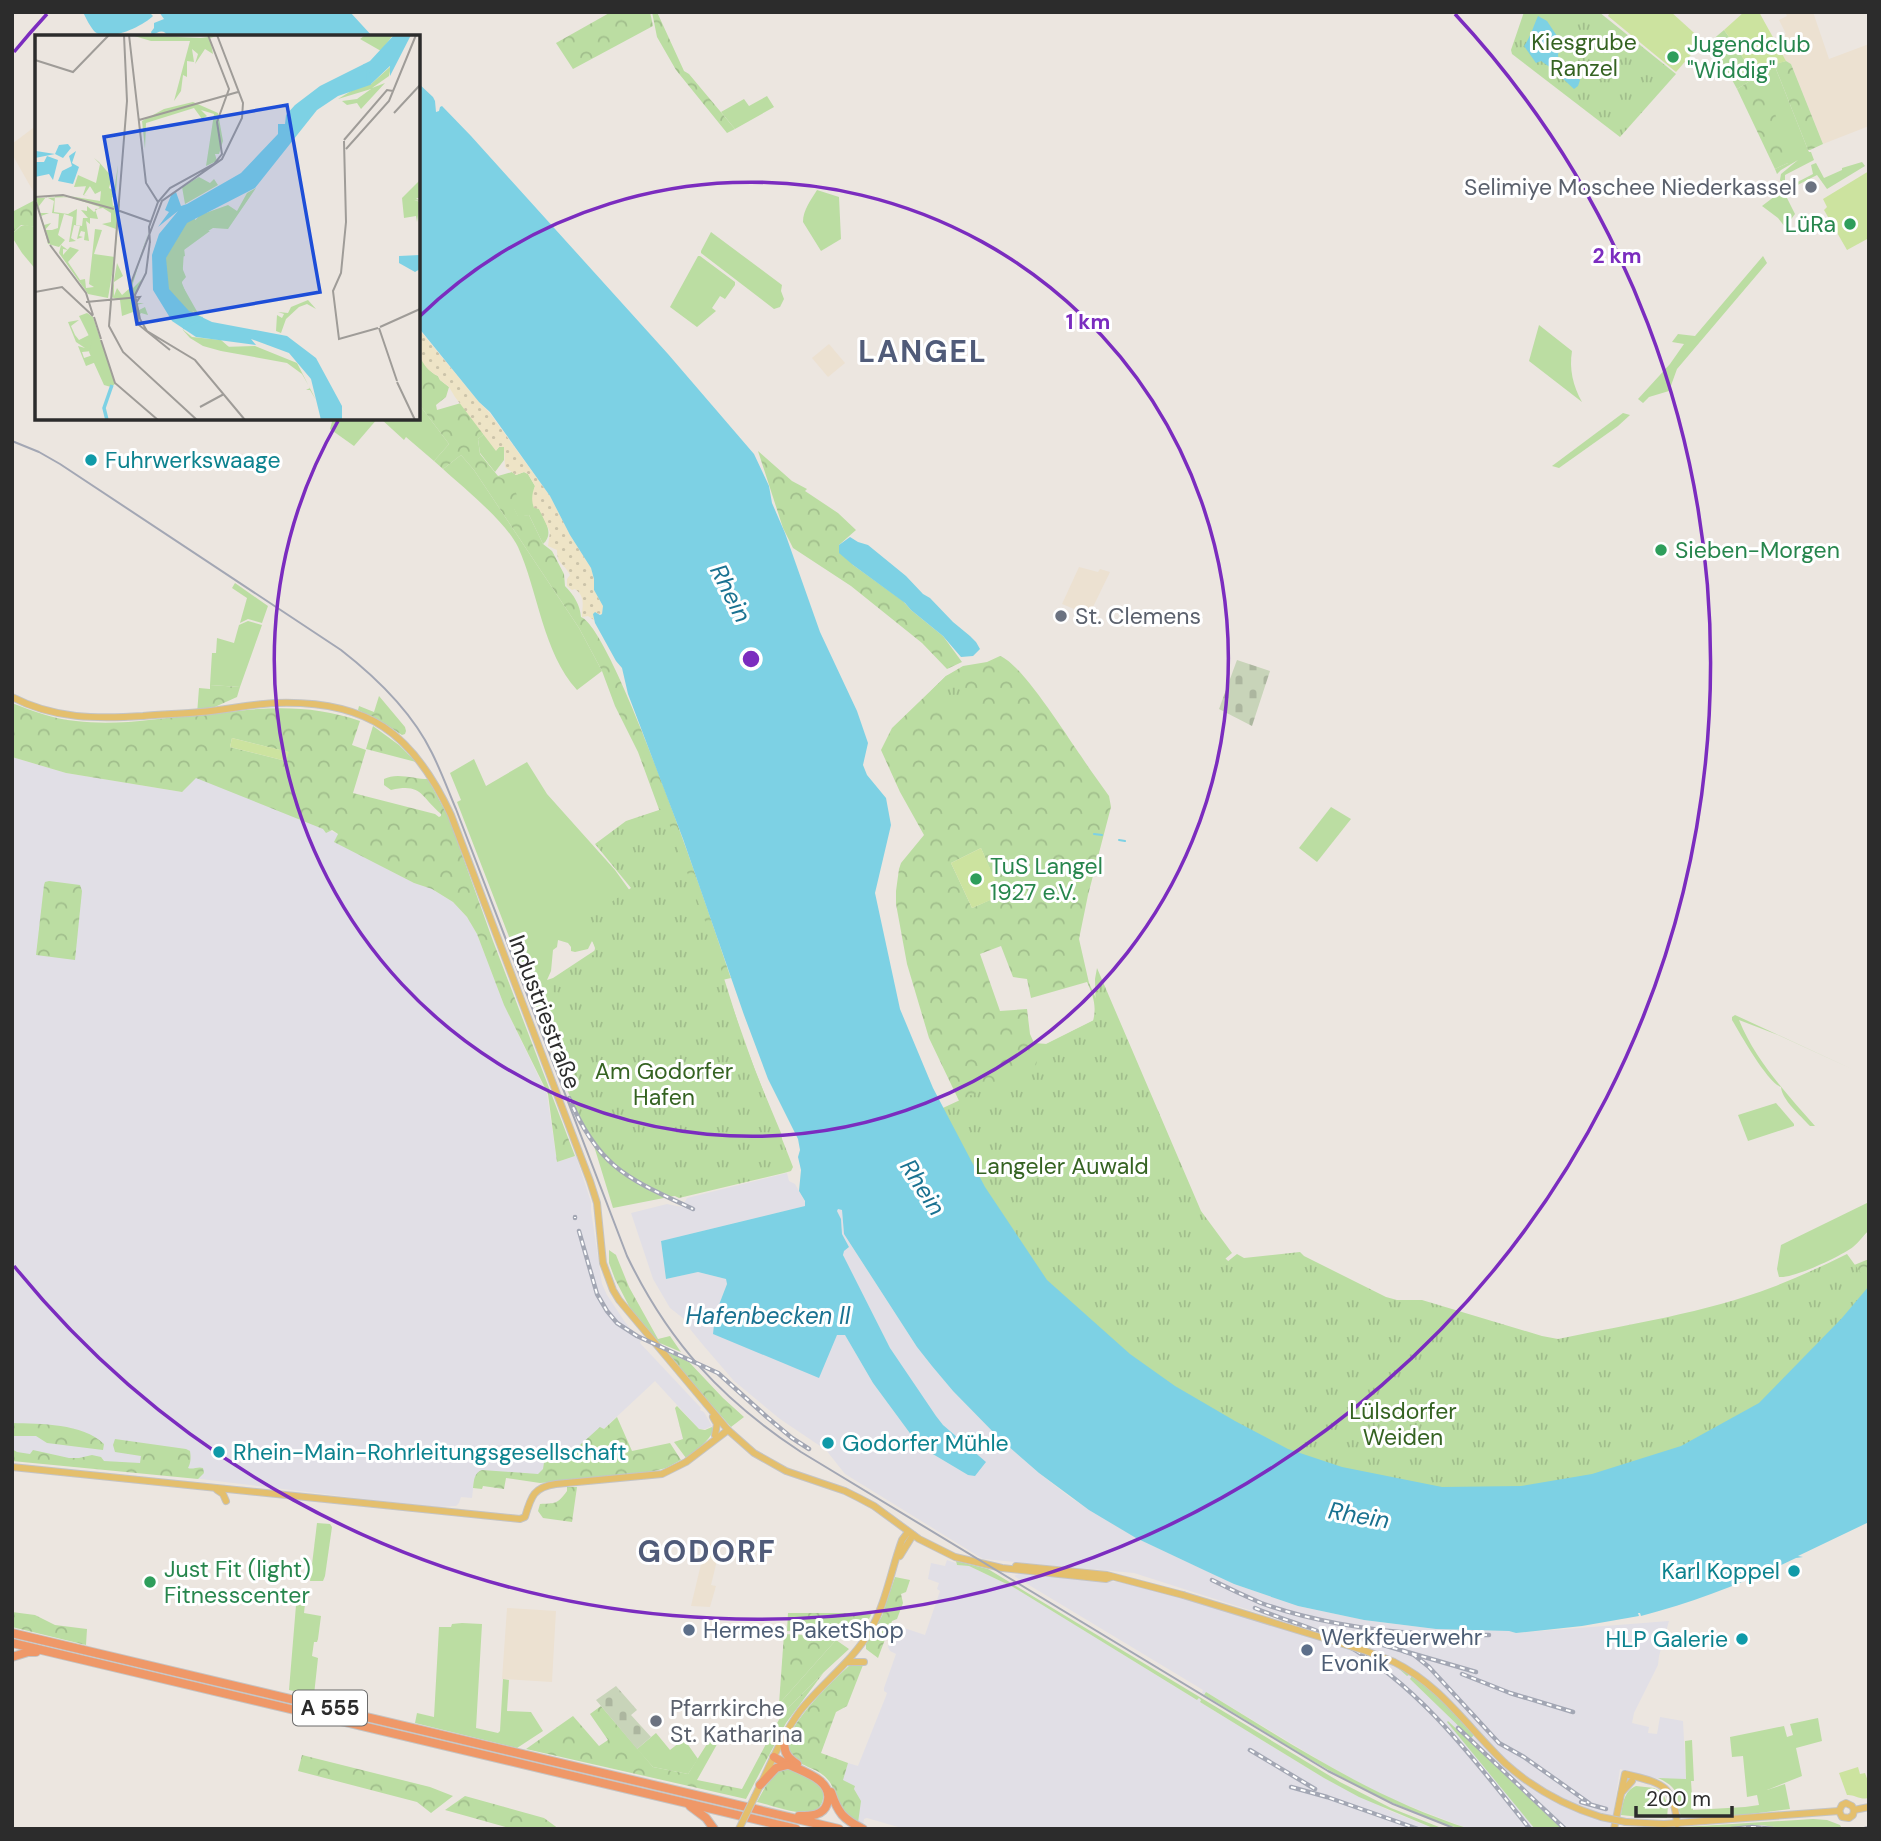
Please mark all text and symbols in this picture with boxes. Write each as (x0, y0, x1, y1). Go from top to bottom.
park label: Kiesgrube Ranzel (1531, 27, 1637, 83)
place label: Jugendclub "Widdig" (1687, 29, 1811, 85)
inset map (35, 35, 420, 420)
marker: Jugendclub "Widdig" (1665, 49, 1681, 65)
place label: Selimiye Moschee Niederkassel (1464, 172, 1797, 202)
marker: Selimiye Moschee Niederkassel (1803, 179, 1819, 195)
place label: LüRa (1785, 209, 1836, 239)
marker: LüRa (1842, 216, 1858, 232)
text: 2 km (1593, 242, 1641, 270)
text: 1 km (1066, 308, 1110, 336)
district label: LANGEL (858, 332, 988, 371)
place label: Fuhrwerkswaage (105, 445, 281, 475)
marker: Fuhrwerkswaage (83, 452, 99, 468)
place label: Sieben-Morgen (1675, 535, 1840, 565)
marker: Sieben-Morgen (1653, 542, 1669, 558)
water label: Rhein (703, 559, 759, 627)
place label: St. Clemens (1075, 601, 1201, 631)
marker: St. Clemens (1053, 608, 1069, 624)
centre of rings (739, 647, 763, 671)
place label: TuS Langel 1927 e.V. (990, 851, 1103, 907)
marker: TuS Langel 1927 e.V. (968, 871, 984, 887)
street label: Industriestraße (502, 931, 588, 1093)
park label: Am Godorfer Hafen (595, 1056, 733, 1112)
park label: Langeler Auwald (975, 1151, 1149, 1181)
water label: Rhein (893, 1153, 953, 1221)
water label: Hafenbecken II (686, 1300, 851, 1331)
park label: Lülsdorfer Weiden (1349, 1396, 1457, 1452)
place label: Godorfer Mühle (842, 1428, 1009, 1458)
marker: Godorfer Mühle (820, 1435, 836, 1451)
place label: Rhein-Main-Rohrleitungsgesellschaft (233, 1437, 627, 1467)
marker: Rhein-Main-Rohrleitungsgesellschaft (211, 1444, 227, 1460)
water label: Rhein (1326, 1494, 1392, 1536)
district label: GODORF (637, 1532, 777, 1571)
place label: Just Fit (light) Fitnesscenter (164, 1554, 311, 1610)
place label: Karl Koppel (1662, 1556, 1780, 1586)
marker: Karl Koppel (1786, 1563, 1802, 1579)
marker: Just Fit (light) Fitnesscenter (142, 1574, 158, 1590)
place label: Hermes PaketShop (703, 1615, 904, 1645)
marker: Hermes PaketShop (681, 1622, 697, 1638)
place label: Werkfeuerwehr Evonik (1321, 1622, 1482, 1678)
place label: HLP Galerie (1606, 1624, 1728, 1654)
marker: HLP Galerie (1734, 1631, 1750, 1647)
marker: Werkfeuerwehr Evonik (1299, 1642, 1315, 1658)
road number: A 555 (293, 1690, 367, 1726)
place label: Pfarrkirche St. Katharina (670, 1693, 803, 1749)
marker: Pfarrkirche St. Katharina (648, 1713, 664, 1729)
scale bar (1636, 1774, 1732, 1818)
text: 200 m (1646, 1785, 1711, 1813)

